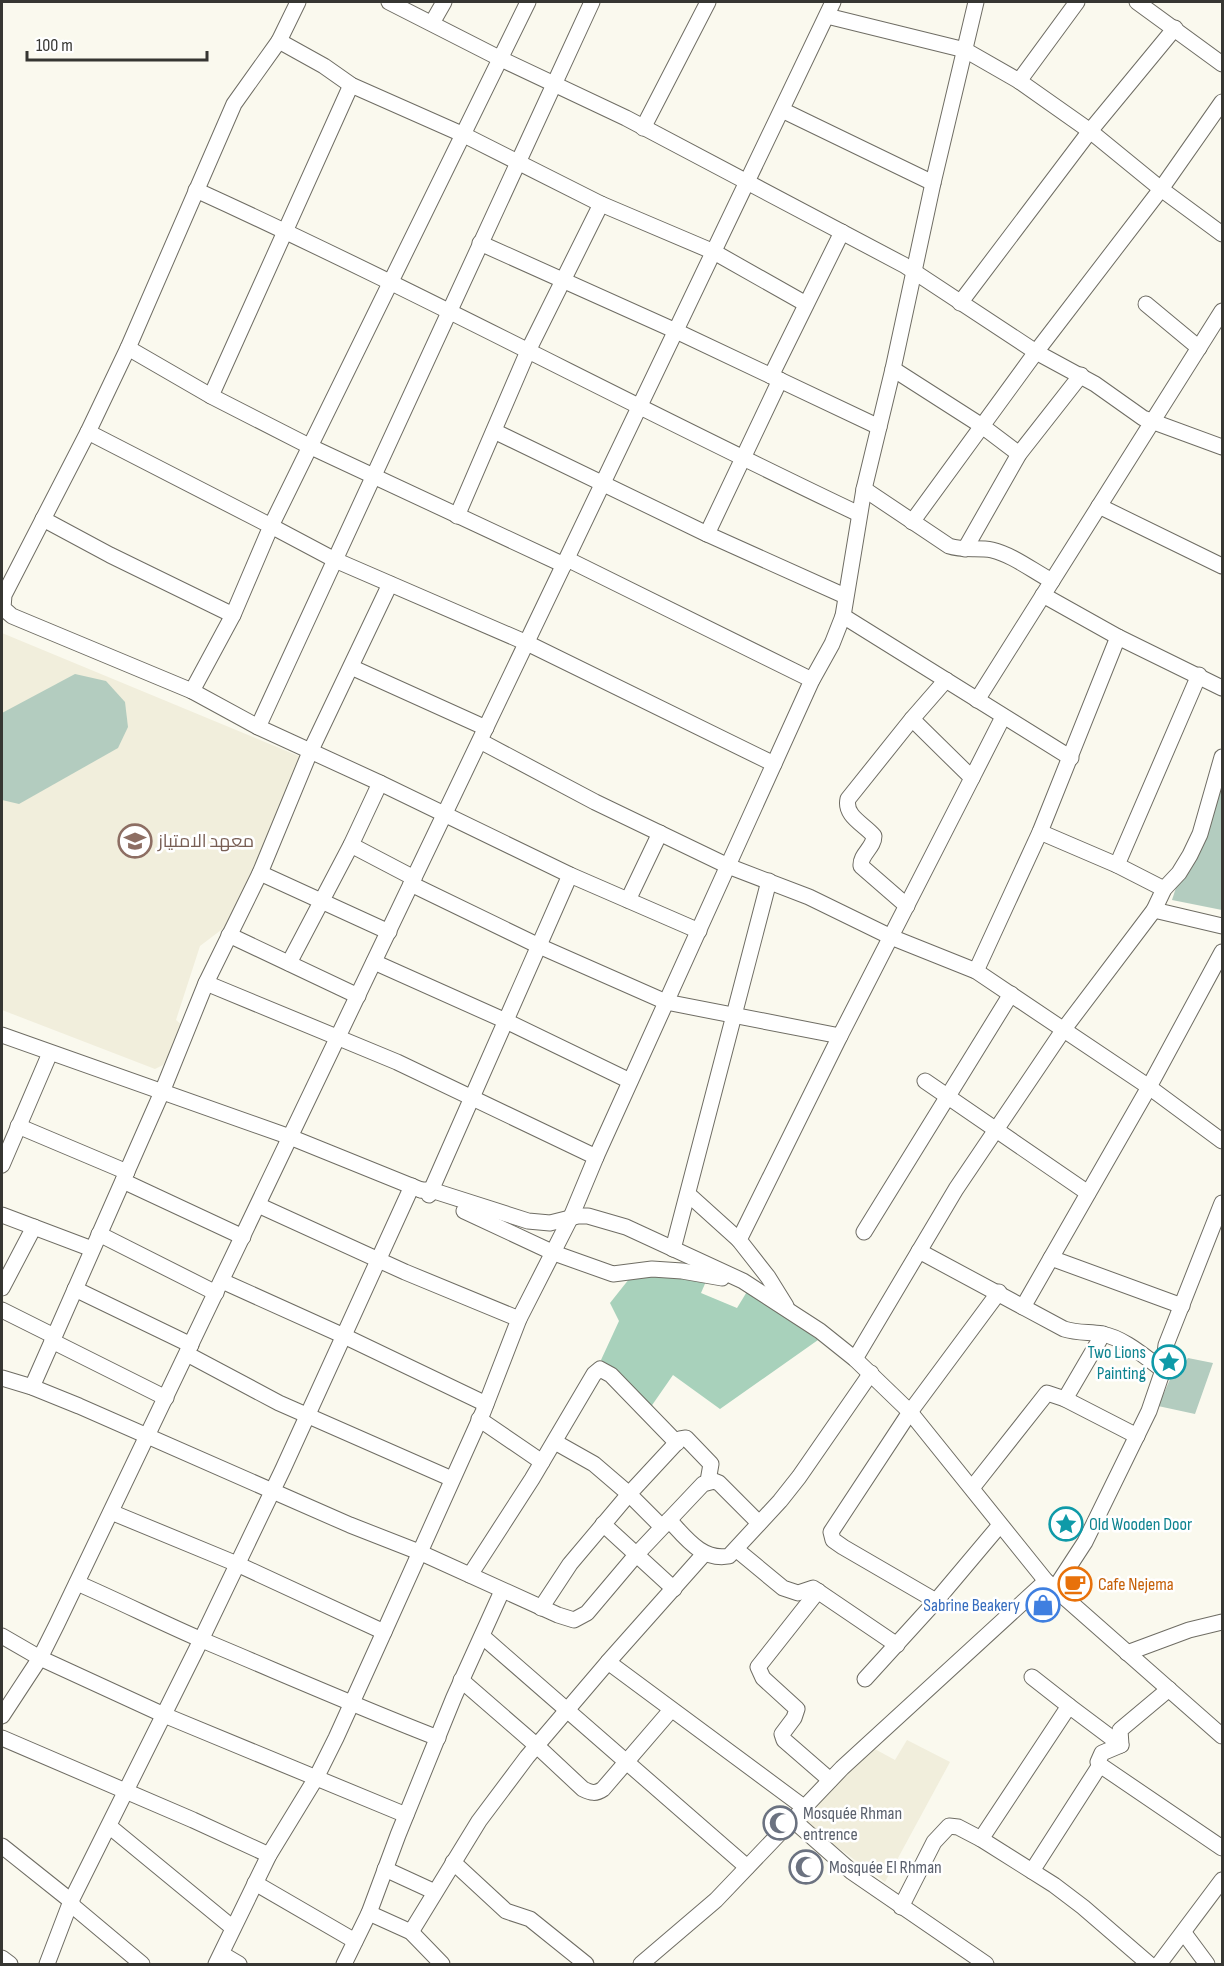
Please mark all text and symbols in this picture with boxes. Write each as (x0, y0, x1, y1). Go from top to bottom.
scale bar (27, 24, 207, 62)
text: 100 m (36, 35, 73, 56)
school or university icon: معهد الامتياز (117, 823, 153, 859)
place label: معهد الامتياز (157, 831, 254, 852)
place label: Two Lions Painting (1088, 1342, 1146, 1384)
place icon: Two Lions Painting (1151, 1344, 1187, 1380)
place icon: Old Wooden Door (1048, 1506, 1084, 1542)
place label: Old Wooden Door (1089, 1514, 1192, 1535)
cafe icon: Cafe Nejema (1057, 1566, 1093, 1602)
place label: Cafe Nejema (1098, 1574, 1174, 1595)
shop icon: Sabrine Beakery (1025, 1587, 1061, 1623)
place label: Sabrine Beakery (923, 1595, 1020, 1616)
place label: Mosquée Rhman entrence (803, 1803, 902, 1845)
mosque icon: Mosquée Rhman entrence (762, 1805, 798, 1841)
mosque icon: Mosquée El Rhman (788, 1849, 824, 1885)
place label: Mosquée El Rhman (829, 1857, 942, 1878)

